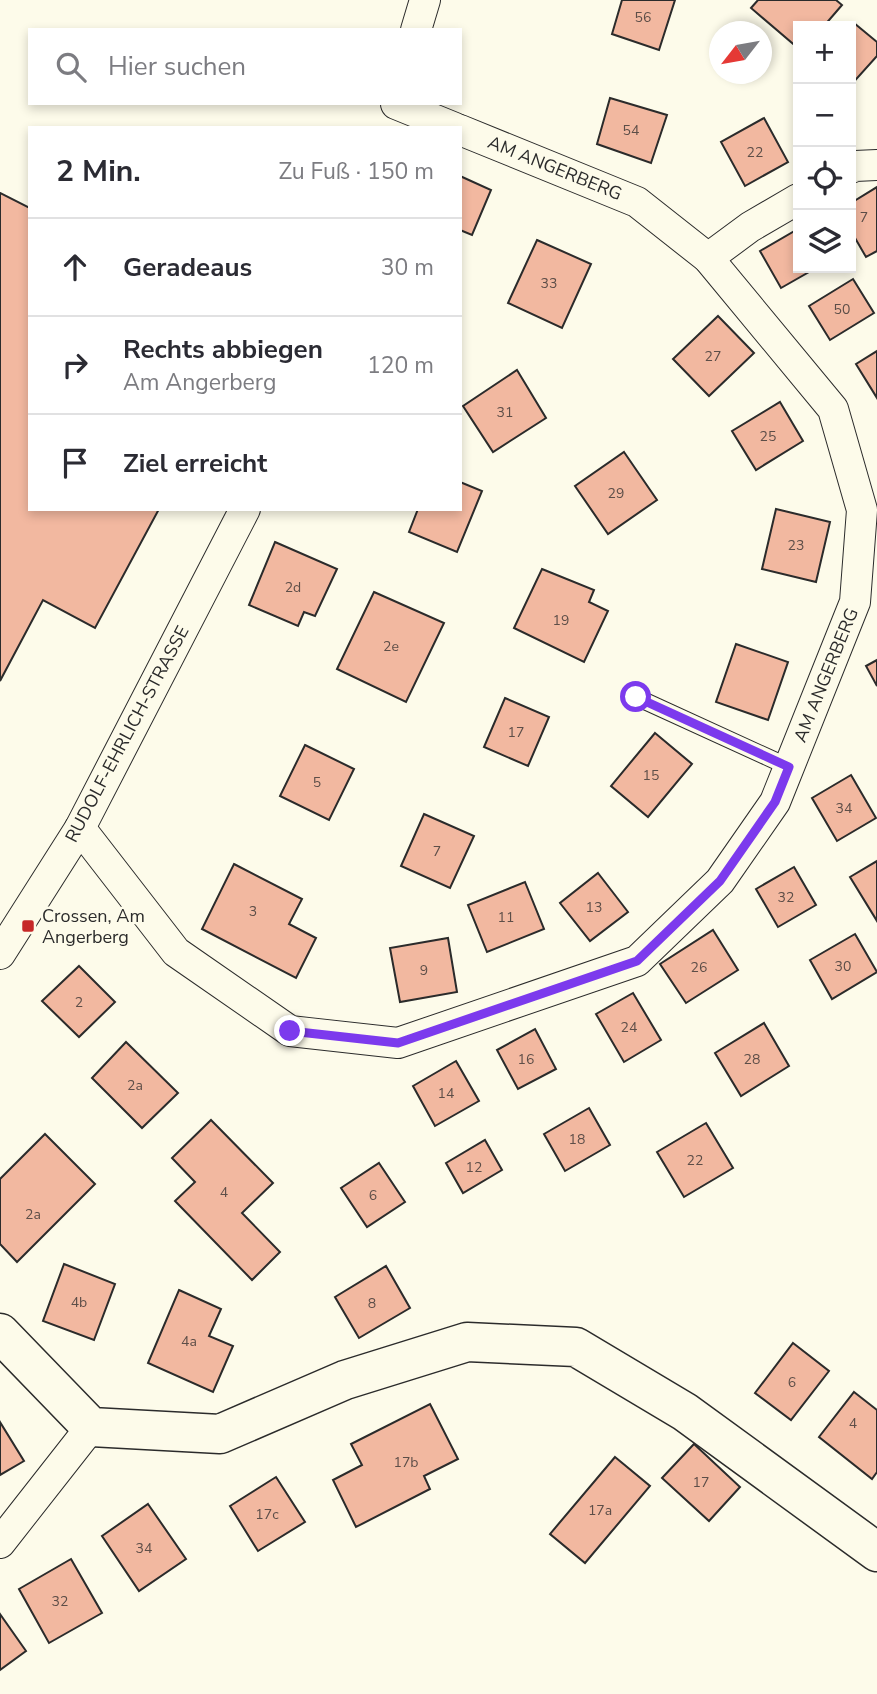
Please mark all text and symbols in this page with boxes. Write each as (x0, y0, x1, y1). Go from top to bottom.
house number: 56 (635, 8, 651, 27)
north arrow (709, 21, 772, 84)
map controls (793, 21, 856, 273)
button: + (793, 21, 856, 84)
search box (28, 28, 462, 105)
icon: search (52, 48, 90, 86)
text: Hier suchen (108, 49, 246, 84)
button: − (793, 84, 856, 147)
house number: 54 (623, 121, 639, 140)
street label: AM ANGERBERG (484, 130, 626, 206)
house number: 22 (747, 143, 763, 162)
button: locate (793, 147, 856, 210)
text: 2 Min. (56, 151, 141, 192)
text: Zu Fuß · 150 m (278, 156, 434, 187)
house number: 7 (860, 208, 868, 227)
button: layers (793, 210, 856, 273)
icon: ahead (56, 248, 94, 286)
text: Geradeaus (123, 250, 252, 285)
text: 30 m (381, 252, 434, 283)
house number: 33 (541, 274, 557, 293)
house number: 50 (834, 300, 850, 319)
text: Rechts abbiegen (123, 332, 323, 367)
icon: right (56, 346, 94, 384)
house number: 27 (705, 347, 721, 366)
text: 120 m (367, 350, 434, 381)
text: Am Angerberg (123, 367, 276, 398)
house number: 31 (497, 403, 513, 422)
house number: 25 (760, 427, 776, 446)
icon: arrive (56, 444, 94, 482)
text: Ziel erreicht (123, 446, 267, 481)
house number: 29 (608, 484, 624, 503)
house number: 23 (788, 536, 804, 555)
house number: 2d (285, 578, 301, 597)
street label: AM ANGERBERG (788, 604, 864, 746)
house number: 19 (553, 611, 569, 630)
street label: RUDOLF-EHRLICH-STRASSE (60, 621, 194, 847)
house number: 2e (383, 637, 399, 656)
route start (620, 681, 651, 712)
house number: 17 (508, 723, 524, 742)
house number: 15 (643, 766, 659, 785)
house number: 5 (313, 773, 321, 792)
house number: 34 (836, 799, 852, 818)
house number: 7 (433, 842, 441, 861)
house number: 32 (778, 888, 794, 907)
house number: 13 (586, 898, 602, 917)
house number: 3 (249, 902, 257, 921)
place label: Crossen, Am Angerberg (42, 904, 145, 949)
house number: 11 (498, 908, 514, 927)
marker: Crossen, Am Angerberg (20, 918, 36, 934)
house number: 30 (835, 957, 851, 976)
house number: 26 (691, 958, 707, 977)
house number: 9 (420, 961, 428, 980)
house number: 2 (75, 993, 83, 1012)
route end (274, 1015, 305, 1046)
house number: 24 (621, 1018, 637, 1037)
house number: 16 (518, 1050, 534, 1069)
house number: 28 (744, 1050, 760, 1069)
house number: 2a (127, 1076, 143, 1095)
house number: 14 (438, 1084, 454, 1103)
house number: 18 (569, 1130, 585, 1149)
house number: 22 (687, 1151, 703, 1170)
house number: 12 (466, 1158, 482, 1177)
house number: 4 (220, 1183, 228, 1202)
house number: 6 (369, 1186, 377, 1205)
house number: 2a (25, 1205, 41, 1224)
house number: 4b (71, 1293, 87, 1312)
house number: 8 (368, 1294, 376, 1313)
house number: 4a (181, 1332, 197, 1351)
house number: 6 (788, 1373, 796, 1392)
house number: 4 (849, 1414, 857, 1433)
house number: 17b (394, 1453, 418, 1472)
house number: 17 (693, 1473, 709, 1492)
house number: 17a (588, 1501, 612, 1520)
house number: 17c (255, 1505, 279, 1524)
house number: 34 (136, 1539, 152, 1558)
house number: 32 (52, 1592, 68, 1611)

